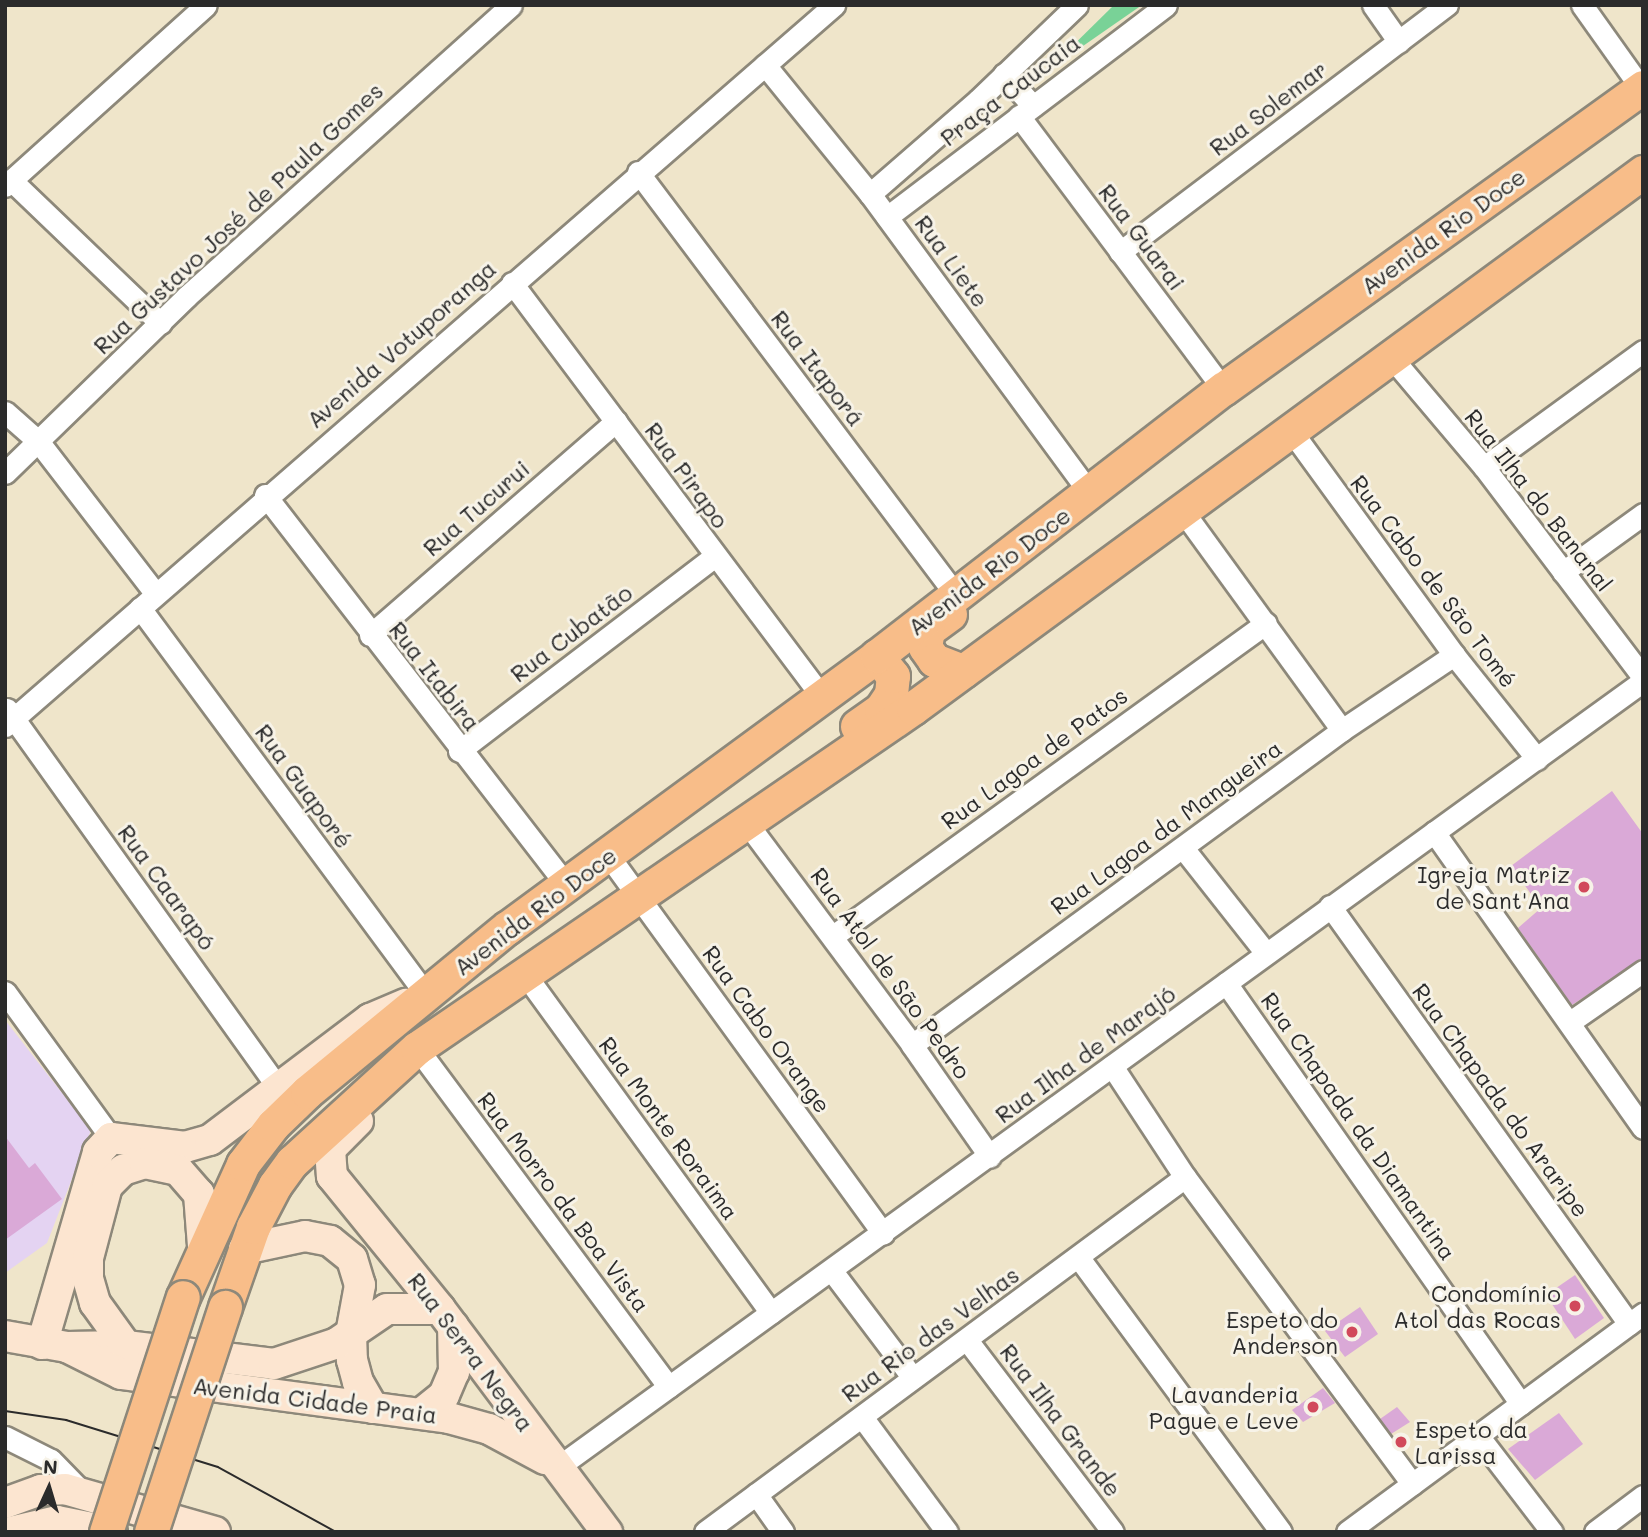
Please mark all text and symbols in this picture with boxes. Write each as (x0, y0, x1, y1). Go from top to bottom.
street label: Praça Caucaia (935, 29, 1085, 151)
street label: Rua Solemar (1204, 55, 1332, 161)
street label: Rua Gustavo José de Paula Gomes (88, 76, 388, 360)
street label: Avenida Rio Doce (1356, 162, 1530, 300)
street label: Rua Guarai (1093, 178, 1191, 296)
street label: Rua Liete (909, 210, 995, 312)
street label: Avenida Votuporanga (301, 254, 501, 434)
street label: Rua Itaporá (766, 305, 870, 431)
street label: Rua Ilha do Bananal (1459, 403, 1619, 597)
street label: Rua Pirapo (639, 417, 735, 533)
street label: Rua Tucurui (417, 454, 535, 562)
street label: Rua Cabo de São Tomé (1345, 469, 1523, 693)
street label: Avenida Rio Doce (902, 501, 1076, 641)
street label: Rua Cubatão (505, 578, 637, 688)
street label: Rua Itabira (384, 616, 486, 736)
street label: Rua Lagoa de Patos (935, 681, 1133, 835)
street label: Rua Guaporé (250, 719, 358, 853)
street label: Rua Lagoa da Mangueira (1045, 734, 1287, 920)
street label: Rua Caarapó (112, 819, 222, 955)
street label: Avenida Rio Doce (448, 841, 622, 981)
place label: Igreja Matriz de Sant'Ana (1417, 860, 1570, 914)
street label: Rua Atol de São Pedro (805, 862, 977, 1084)
marker: Igreja Matriz de Sant'Ana (1576, 879, 1592, 895)
street label: Rua Cabo Orange (697, 940, 837, 1118)
street label: Rua Chapada do Araripe (1407, 978, 1595, 1222)
street label: Rua Ilha de Marajó (990, 979, 1180, 1129)
street label: Rua Chapada da Diamantina (1256, 987, 1462, 1265)
street label: Rua Monte Roraima (593, 1031, 745, 1225)
street label: Rua Morro da Boa Vista (472, 1087, 656, 1317)
street label: Rua Rio das Velhas (836, 1260, 1024, 1408)
street label: Rua Serra Negra (402, 1267, 540, 1437)
place label: Condomínio Atol das Rocas (1393, 1279, 1561, 1333)
marker: Condomínio Atol das Rocas (1567, 1298, 1583, 1314)
place label: Espeto do Anderson (1226, 1305, 1338, 1359)
marker: Espeto do Anderson (1344, 1324, 1360, 1340)
street label: Rua Ilha Grande (995, 1338, 1127, 1502)
street label: Avenida Cidade Praia (191, 1371, 439, 1429)
place label: Lavanderia Pague e Leve (1149, 1380, 1299, 1434)
marker: Lavanderia Pague e Leve (1305, 1399, 1321, 1415)
place label: Espeto da Larissa (1415, 1415, 1528, 1469)
marker: Espeto da Larissa (1393, 1434, 1409, 1450)
north arrow (14, 1453, 84, 1523)
text: N (42, 1454, 59, 1480)

